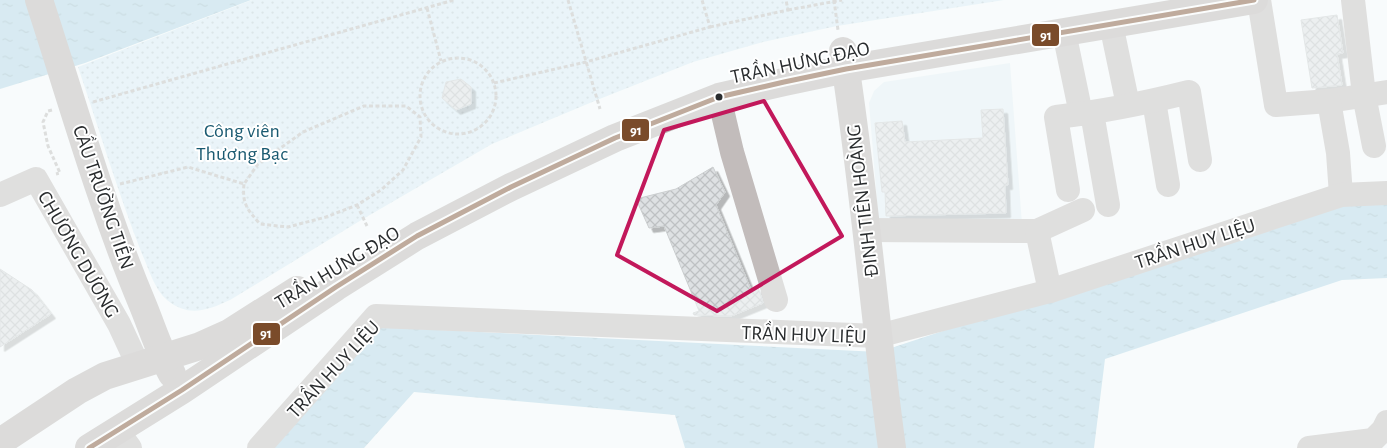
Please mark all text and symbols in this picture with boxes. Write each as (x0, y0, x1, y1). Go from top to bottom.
line badge: 91 (1031, 23, 1060, 47)
text: 91 (1040, 29, 1052, 43)
street label: TRẦN HƯNG ĐẠO (728, 36, 871, 87)
unlabelled marker (714, 92, 724, 102)
line badge: 91 (621, 118, 650, 142)
park label: Công viên Thương Bạc (196, 121, 288, 164)
street label: CẦU TRƯỜNG TIỀN (69, 122, 140, 272)
street label: ĐINH TIÊN HOÀNG (843, 123, 882, 279)
text: 91 (630, 124, 642, 138)
street label: CHƯƠNG DƯƠNG (34, 188, 122, 321)
street label: TRẦN HUY LIỆU (1132, 212, 1258, 273)
street label: TRẦN HƯNG ĐẠO (270, 220, 403, 313)
street label: TRẦN HUY LIỆU (281, 315, 384, 422)
street label: TRẦN HUY LIỆU (741, 320, 867, 347)
line badge: 91 (252, 322, 281, 346)
text: 91 (260, 327, 272, 341)

